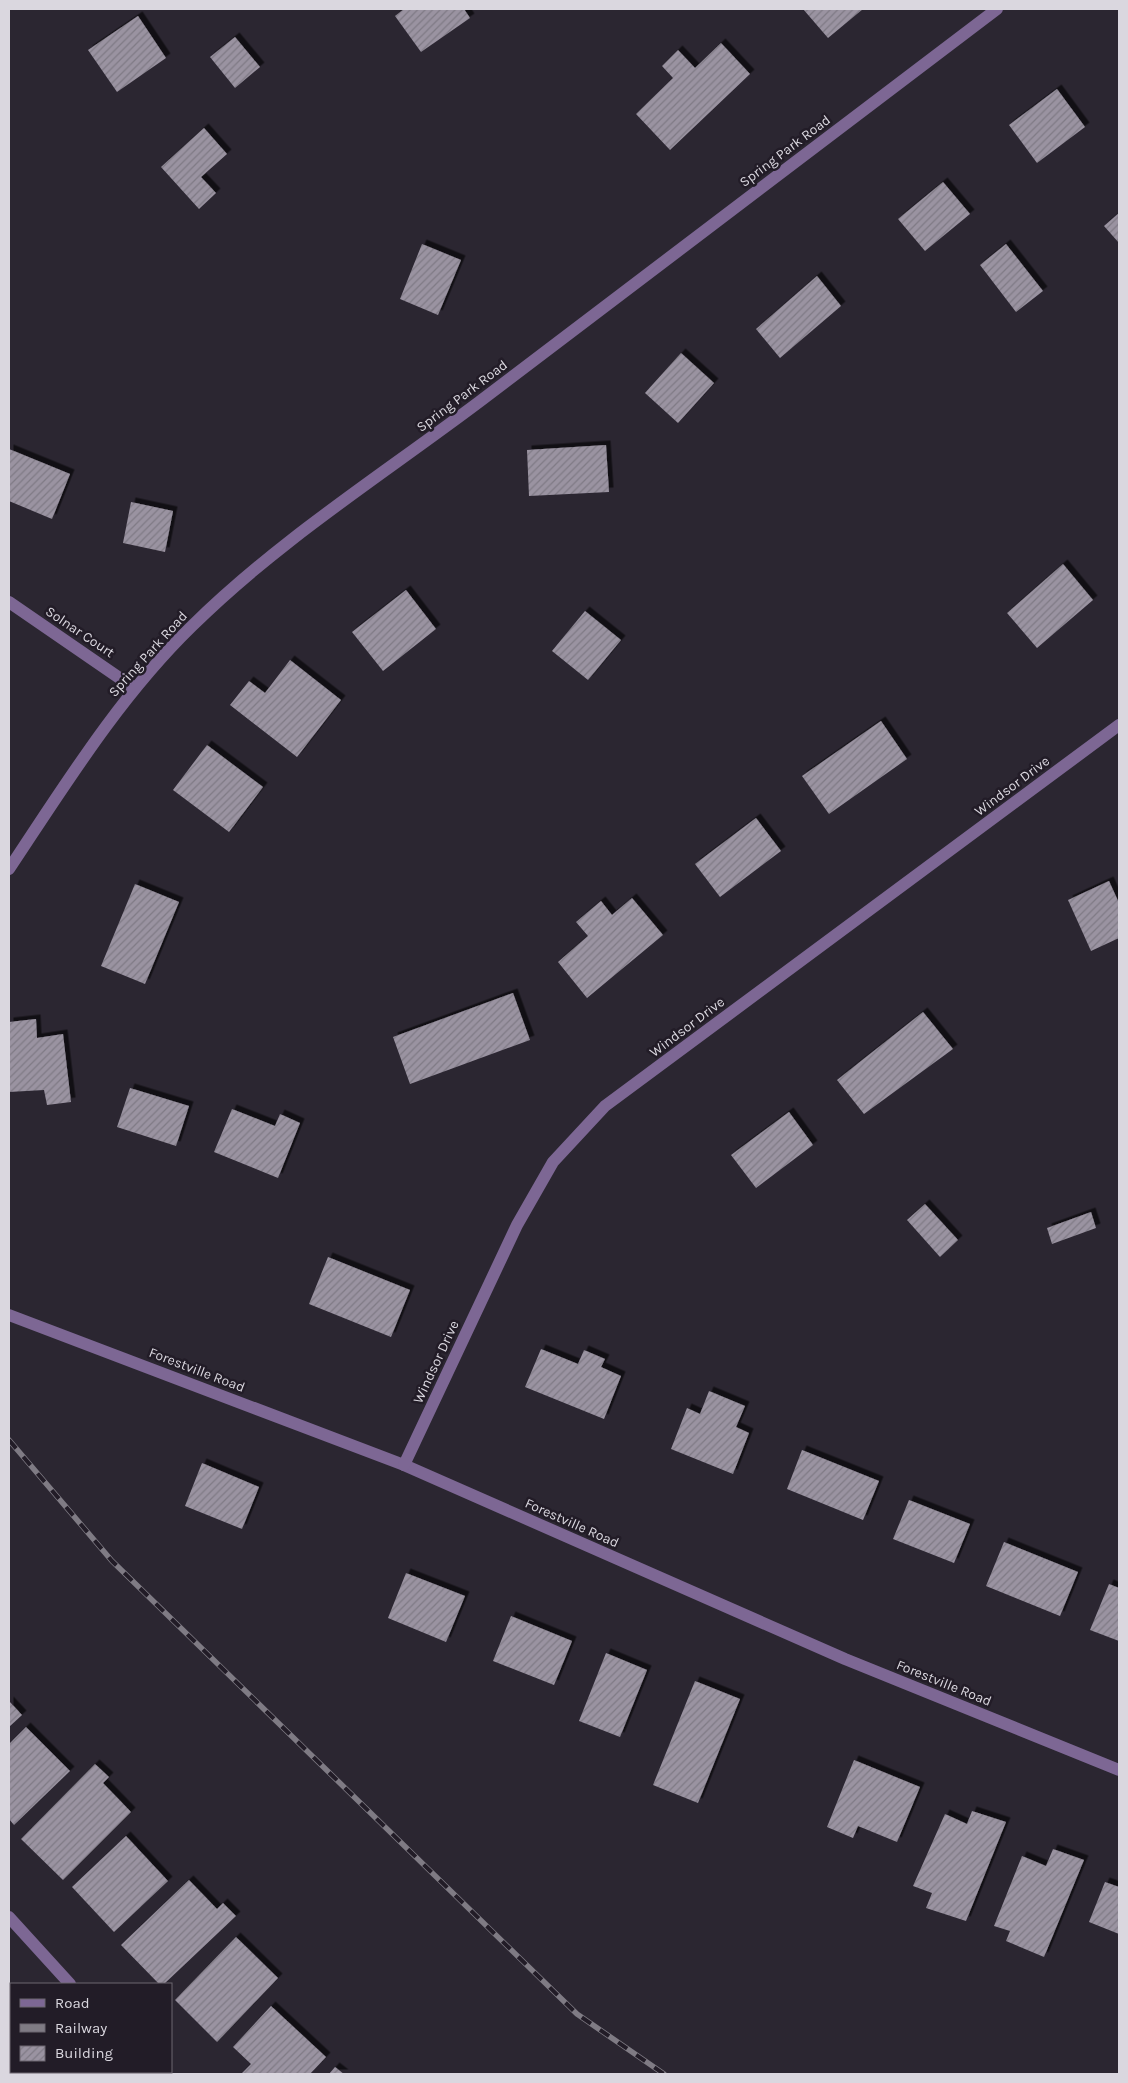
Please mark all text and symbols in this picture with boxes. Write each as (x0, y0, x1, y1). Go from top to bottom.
street label: Spring Park Road (736, 111, 834, 191)
street label: Spring Park Road (413, 356, 511, 436)
street label: Solnar Court (42, 603, 118, 661)
street label: Spring Park Road (105, 608, 191, 700)
street label: Windsor Drive (971, 752, 1053, 820)
street label: Windsor Drive (646, 993, 728, 1061)
street label: Windsor Drive (409, 1318, 463, 1406)
street label: Forestville Road (147, 1344, 247, 1396)
street label: Forestville Road (522, 1495, 622, 1551)
street label: Forestville Road (894, 1656, 994, 1710)
legend (10, 1983, 172, 2073)
text: Road (55, 1994, 90, 2012)
text: Railway (55, 2019, 107, 2037)
text: Building (55, 2044, 113, 2062)

